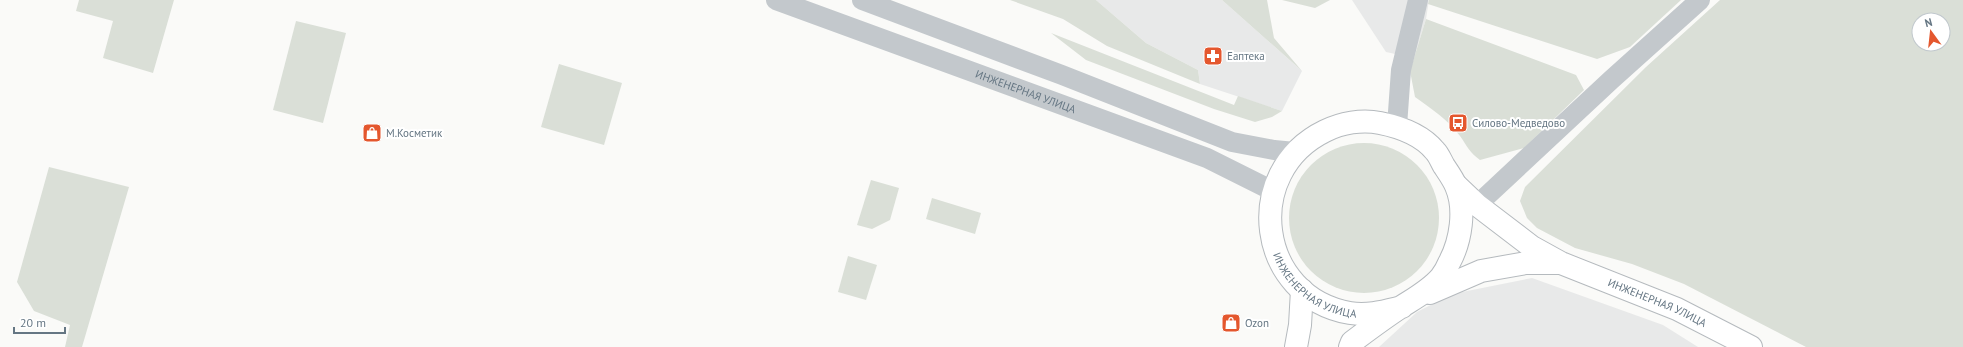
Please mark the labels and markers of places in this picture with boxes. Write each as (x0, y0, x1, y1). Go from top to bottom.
pharmacy icon: Еаптека (1202, 45, 1224, 67)
place label: Еаптека (1227, 49, 1265, 63)
bus stop icon: Силово-Медведово (1447, 112, 1469, 134)
place label: Силово-Медведово (1472, 116, 1565, 130)
shop icon: М.Косметик (361, 122, 383, 144)
place label: М.Косметик (386, 126, 443, 140)
shop icon: Ozon (1220, 312, 1242, 334)
place label: Ozon (1245, 316, 1269, 330)

